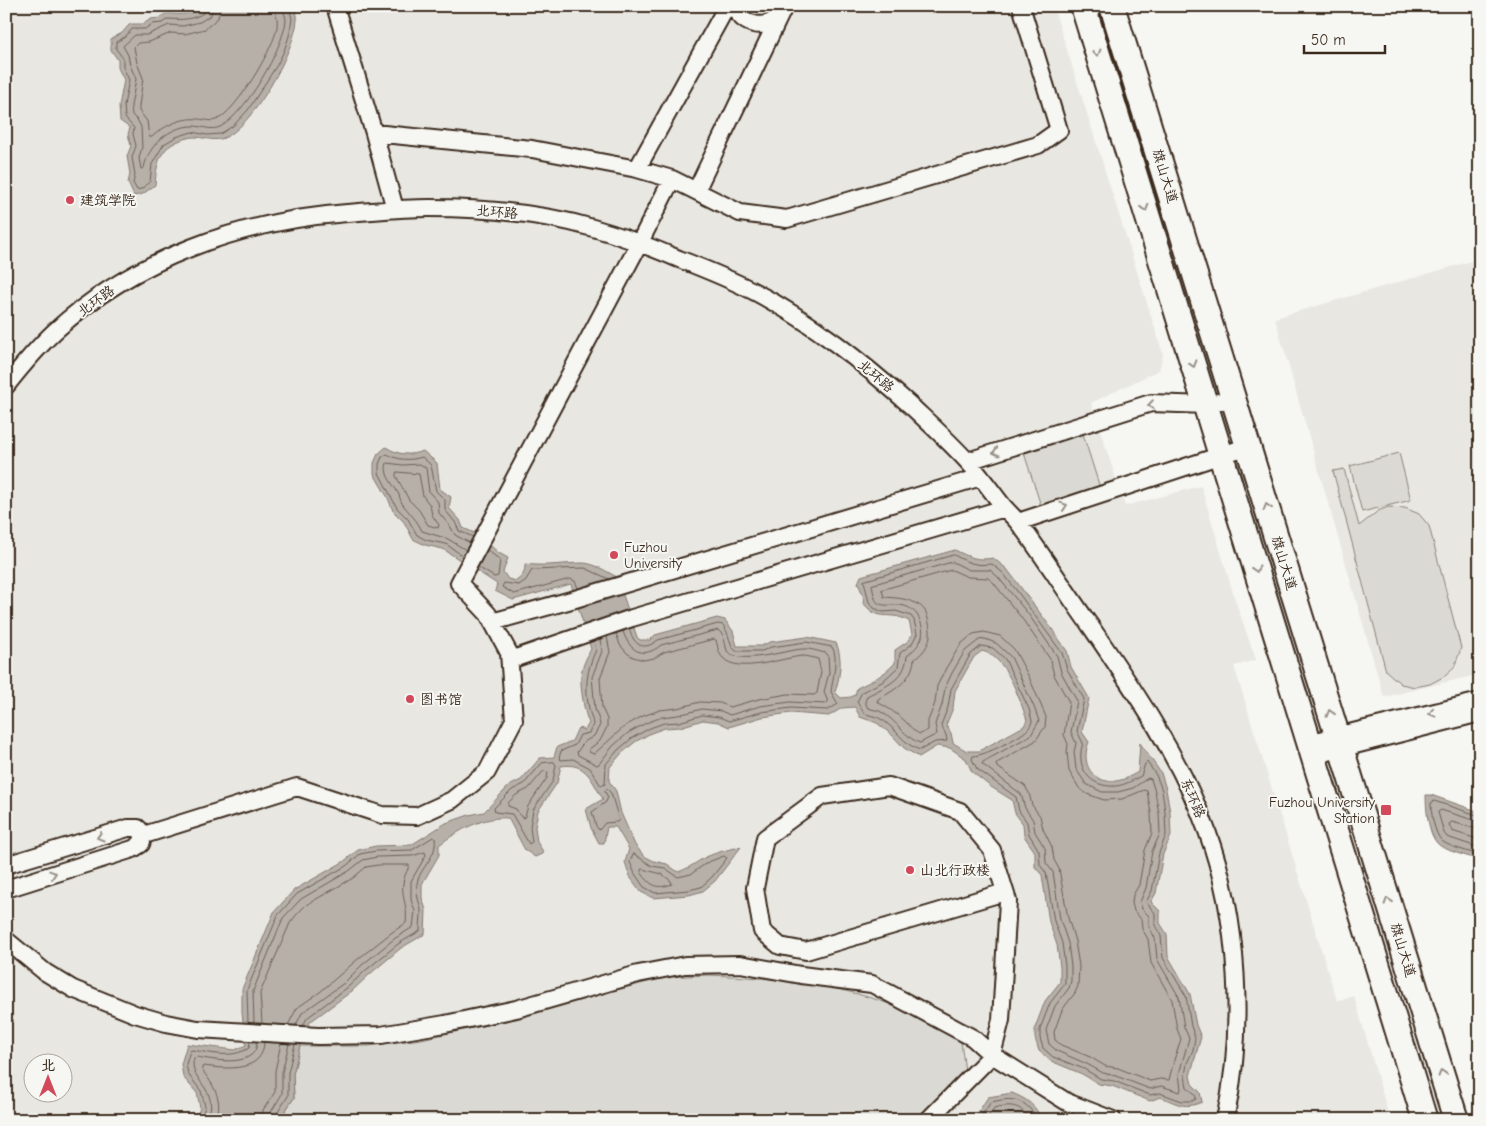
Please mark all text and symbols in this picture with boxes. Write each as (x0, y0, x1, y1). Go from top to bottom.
scale bar (1304, 22, 1385, 54)
text: 50 m (1311, 31, 1346, 49)
one-way arrow (1092, 48, 1102, 56)
street label: 旗山大道 (1149, 147, 1181, 205)
place label: 建筑学院 (80, 192, 136, 209)
marker: 建筑学院 (64, 194, 76, 206)
street label: 北环路 (475, 202, 519, 222)
one-way arrow (1140, 204, 1150, 212)
street label: 北环路 (74, 282, 118, 320)
street label: 北环路 (854, 356, 898, 396)
one-way arrow (1187, 359, 1197, 367)
one-way arrow (1147, 399, 1155, 410)
one-way arrow (992, 447, 1001, 457)
one-way arrow (1060, 502, 1068, 512)
one-way arrow (1263, 503, 1273, 512)
street label: 旗山大道 (1268, 534, 1300, 592)
place label: Fuzhou University (624, 539, 683, 572)
marker: Fuzhou University (608, 549, 620, 561)
one-way arrow (1250, 564, 1260, 573)
place label: 图书馆 (420, 691, 462, 708)
marker: 图书馆 (404, 693, 416, 705)
one-way arrow (1429, 707, 1437, 717)
one-way arrow (1325, 709, 1335, 717)
street label: 东环路 (1177, 775, 1209, 821)
place label: Fuzhou University Station (1269, 794, 1376, 827)
marker: Fuzhou University Station (1379, 803, 1393, 817)
one-way arrow (96, 831, 104, 841)
place label: 山北行政楼 (920, 862, 990, 879)
marker: 山北行政楼 (904, 864, 916, 876)
one-way arrow (48, 870, 56, 880)
one-way arrow (1384, 898, 1394, 906)
street label: 旗山大道 (1387, 921, 1419, 979)
north arrow (22, 1054, 72, 1104)
text: 北 (41, 1057, 55, 1074)
one-way arrow (1437, 1069, 1447, 1078)

